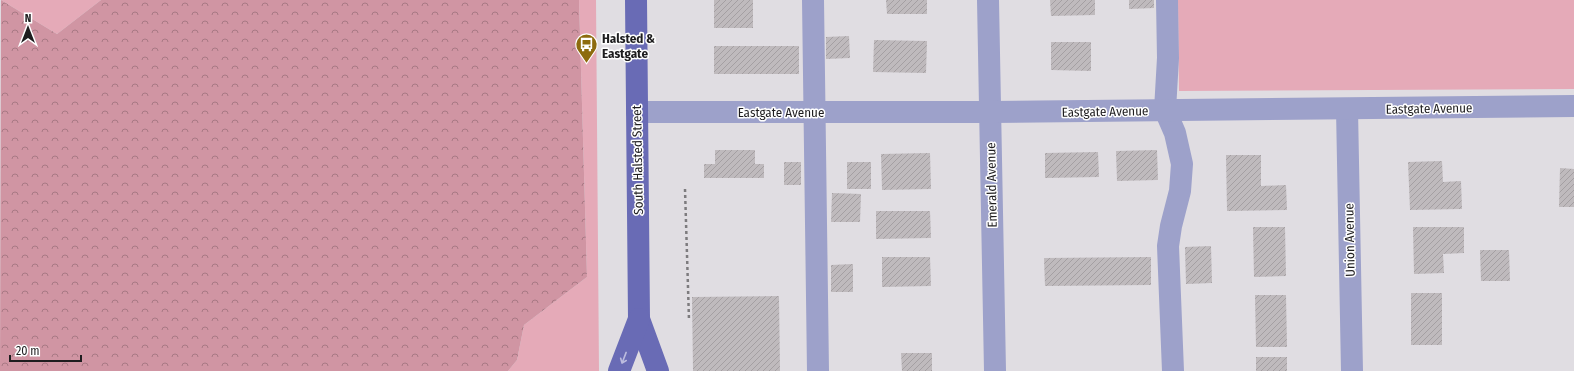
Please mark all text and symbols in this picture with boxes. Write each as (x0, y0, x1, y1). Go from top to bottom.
north arrow (8, 8, 48, 48)
text: N (25, 12, 31, 25)
place label: Halsted & Eastgate (602, 31, 655, 61)
bus stop icon: Halsted & Eastgate (574, 32, 600, 65)
street label: Eastgate Avenue (1386, 100, 1472, 117)
street label: Eastgate Avenue (1062, 103, 1148, 120)
street label: South Halsted Street (629, 104, 646, 215)
street label: Eastgate Avenue (738, 105, 824, 120)
street label: Emerald Avenue (983, 142, 1000, 228)
street label: Union Avenue (1341, 203, 1358, 277)
scale bar (10, 337, 81, 363)
text: 20 m (16, 344, 40, 358)
one-way arrow (620, 352, 628, 364)

